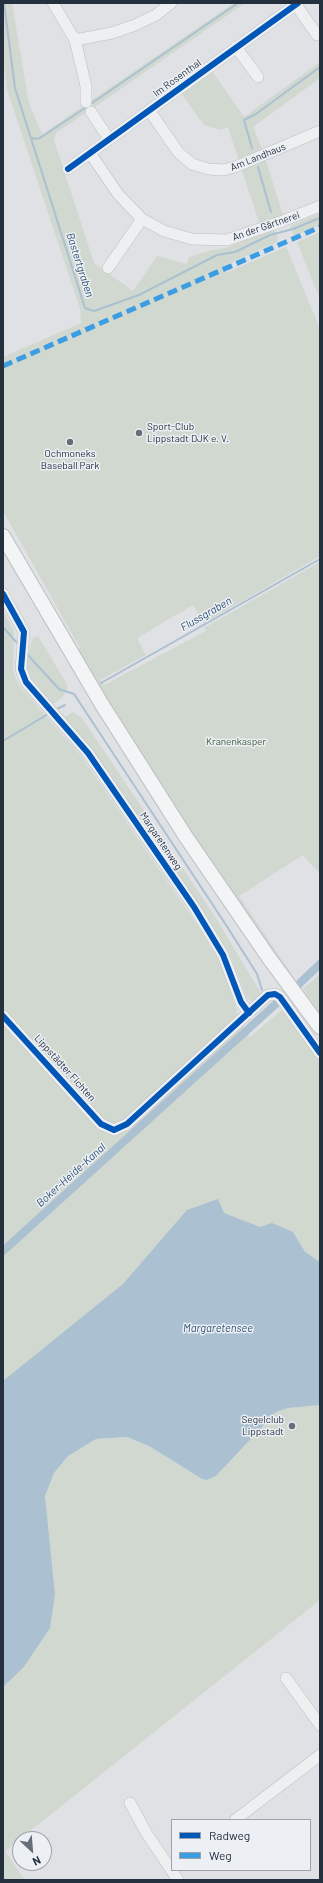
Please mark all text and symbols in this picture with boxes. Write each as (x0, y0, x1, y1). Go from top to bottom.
street label: Im Rosenthal (151, 57, 203, 99)
street label: Am Landhaus (229, 140, 287, 174)
street label: An der Gärtnerei (231, 209, 301, 243)
water label: Bastertgraben (63, 231, 97, 299)
place label: Sport-Club Lippstadt DJK e. V. (147, 421, 229, 444)
marker: Sport-Club Lippstadt DJK e. V. (134, 428, 144, 438)
marker: Ochmoneks Baseball Park (65, 437, 75, 447)
place label: Ochmoneks Baseball Park (41, 448, 99, 472)
water label: Flussgraben (178, 594, 234, 634)
park label: Kranenkasper (206, 736, 266, 748)
street label: Margaretenweg (137, 810, 185, 872)
street label: Lippstädter Fichten (32, 1032, 98, 1104)
water label: Boker-Heide-Kanal (34, 1140, 108, 1210)
water label: Margaretensee (183, 1321, 253, 1335)
place label: Segelclub Lippstadt (242, 1414, 284, 1438)
marker: Segelclub Lippstadt (287, 1421, 297, 1431)
legend (171, 1819, 311, 1871)
text: Radweg (209, 1828, 250, 1842)
north arrow (12, 1831, 52, 1871)
text: Weg (209, 1848, 232, 1862)
text: N (31, 1854, 43, 1869)

